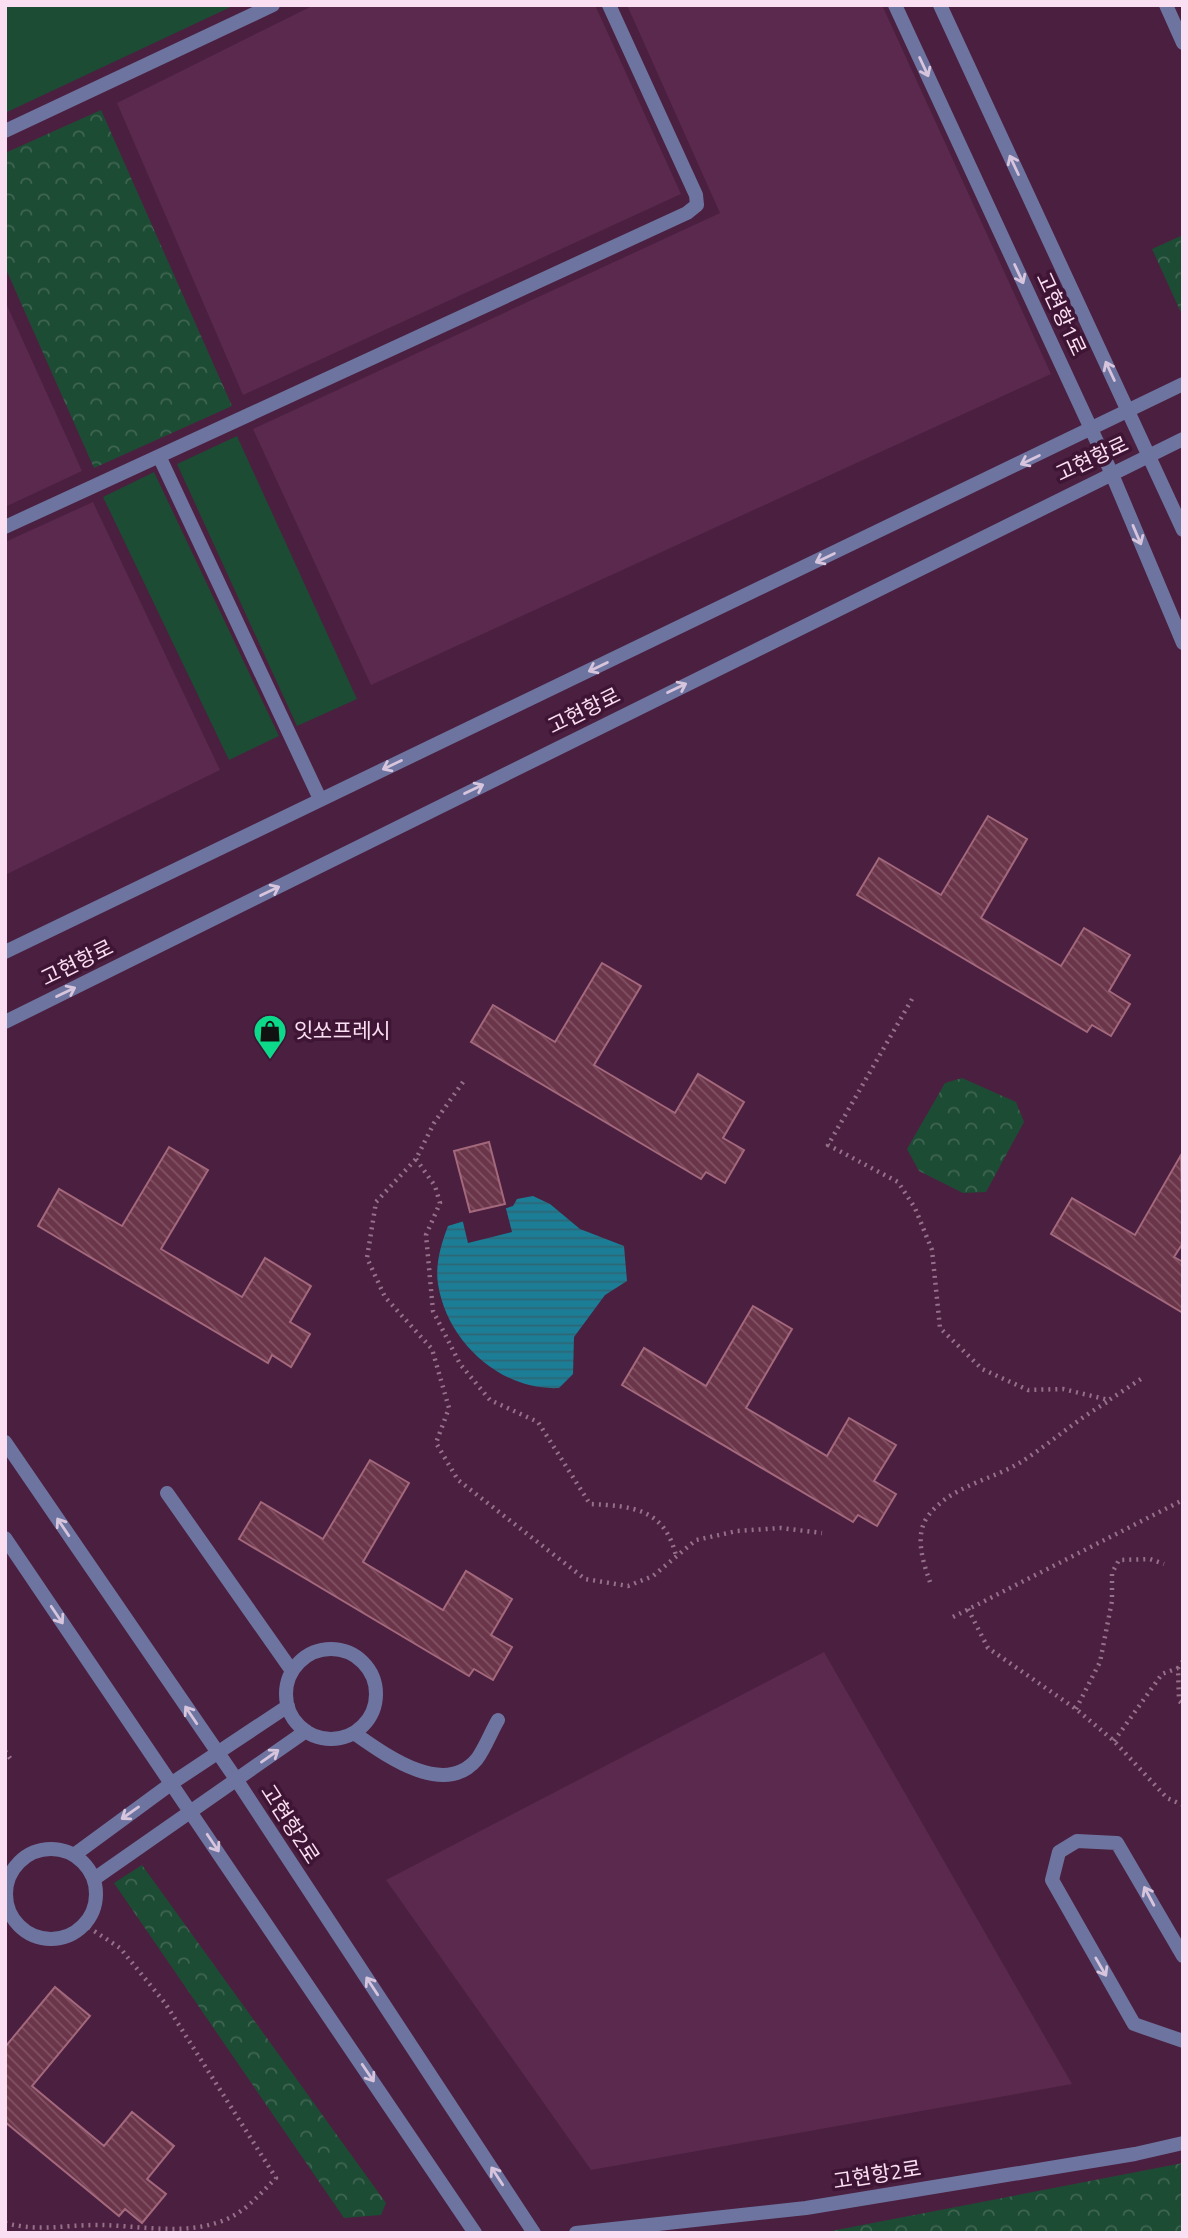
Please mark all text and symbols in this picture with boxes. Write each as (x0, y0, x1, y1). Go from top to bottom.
one-way arrow (918, 56, 931, 77)
one-way arrow (1007, 155, 1021, 176)
one-way arrow (1013, 263, 1027, 284)
street label: 고현항1로 (1029, 266, 1095, 361)
one-way arrow (1103, 361, 1117, 382)
street label: 고현항로 (1050, 427, 1133, 489)
one-way arrow (1020, 454, 1041, 467)
one-way arrow (1132, 524, 1145, 545)
one-way arrow (815, 552, 836, 565)
one-way arrow (588, 660, 609, 674)
street label: 고현항로 (542, 679, 625, 741)
one-way arrow (666, 680, 687, 694)
one-way arrow (382, 758, 403, 772)
one-way arrow (463, 782, 484, 796)
one-way arrow (259, 883, 280, 897)
street label: 고현항로 (35, 931, 118, 993)
one-way arrow (55, 985, 76, 998)
shop icon: 잇쏘프레시 (251, 1012, 289, 1061)
place label: 잇쏘프레시 (294, 1014, 391, 1046)
one-way arrow (56, 1518, 70, 1537)
one-way arrow (50, 1605, 64, 1624)
one-way arrow (184, 1706, 198, 1725)
one-way arrow (260, 1749, 279, 1763)
street label: 고현항2로 (253, 1777, 329, 1870)
one-way arrow (121, 1806, 140, 1820)
one-way arrow (206, 1833, 221, 1852)
one-way arrow (1142, 1886, 1155, 1907)
one-way arrow (1094, 1957, 1108, 1977)
one-way arrow (365, 1977, 379, 1996)
one-way arrow (360, 2063, 375, 2082)
street label: 고현항2로 (830, 2151, 923, 2197)
one-way arrow (490, 2167, 504, 2186)

